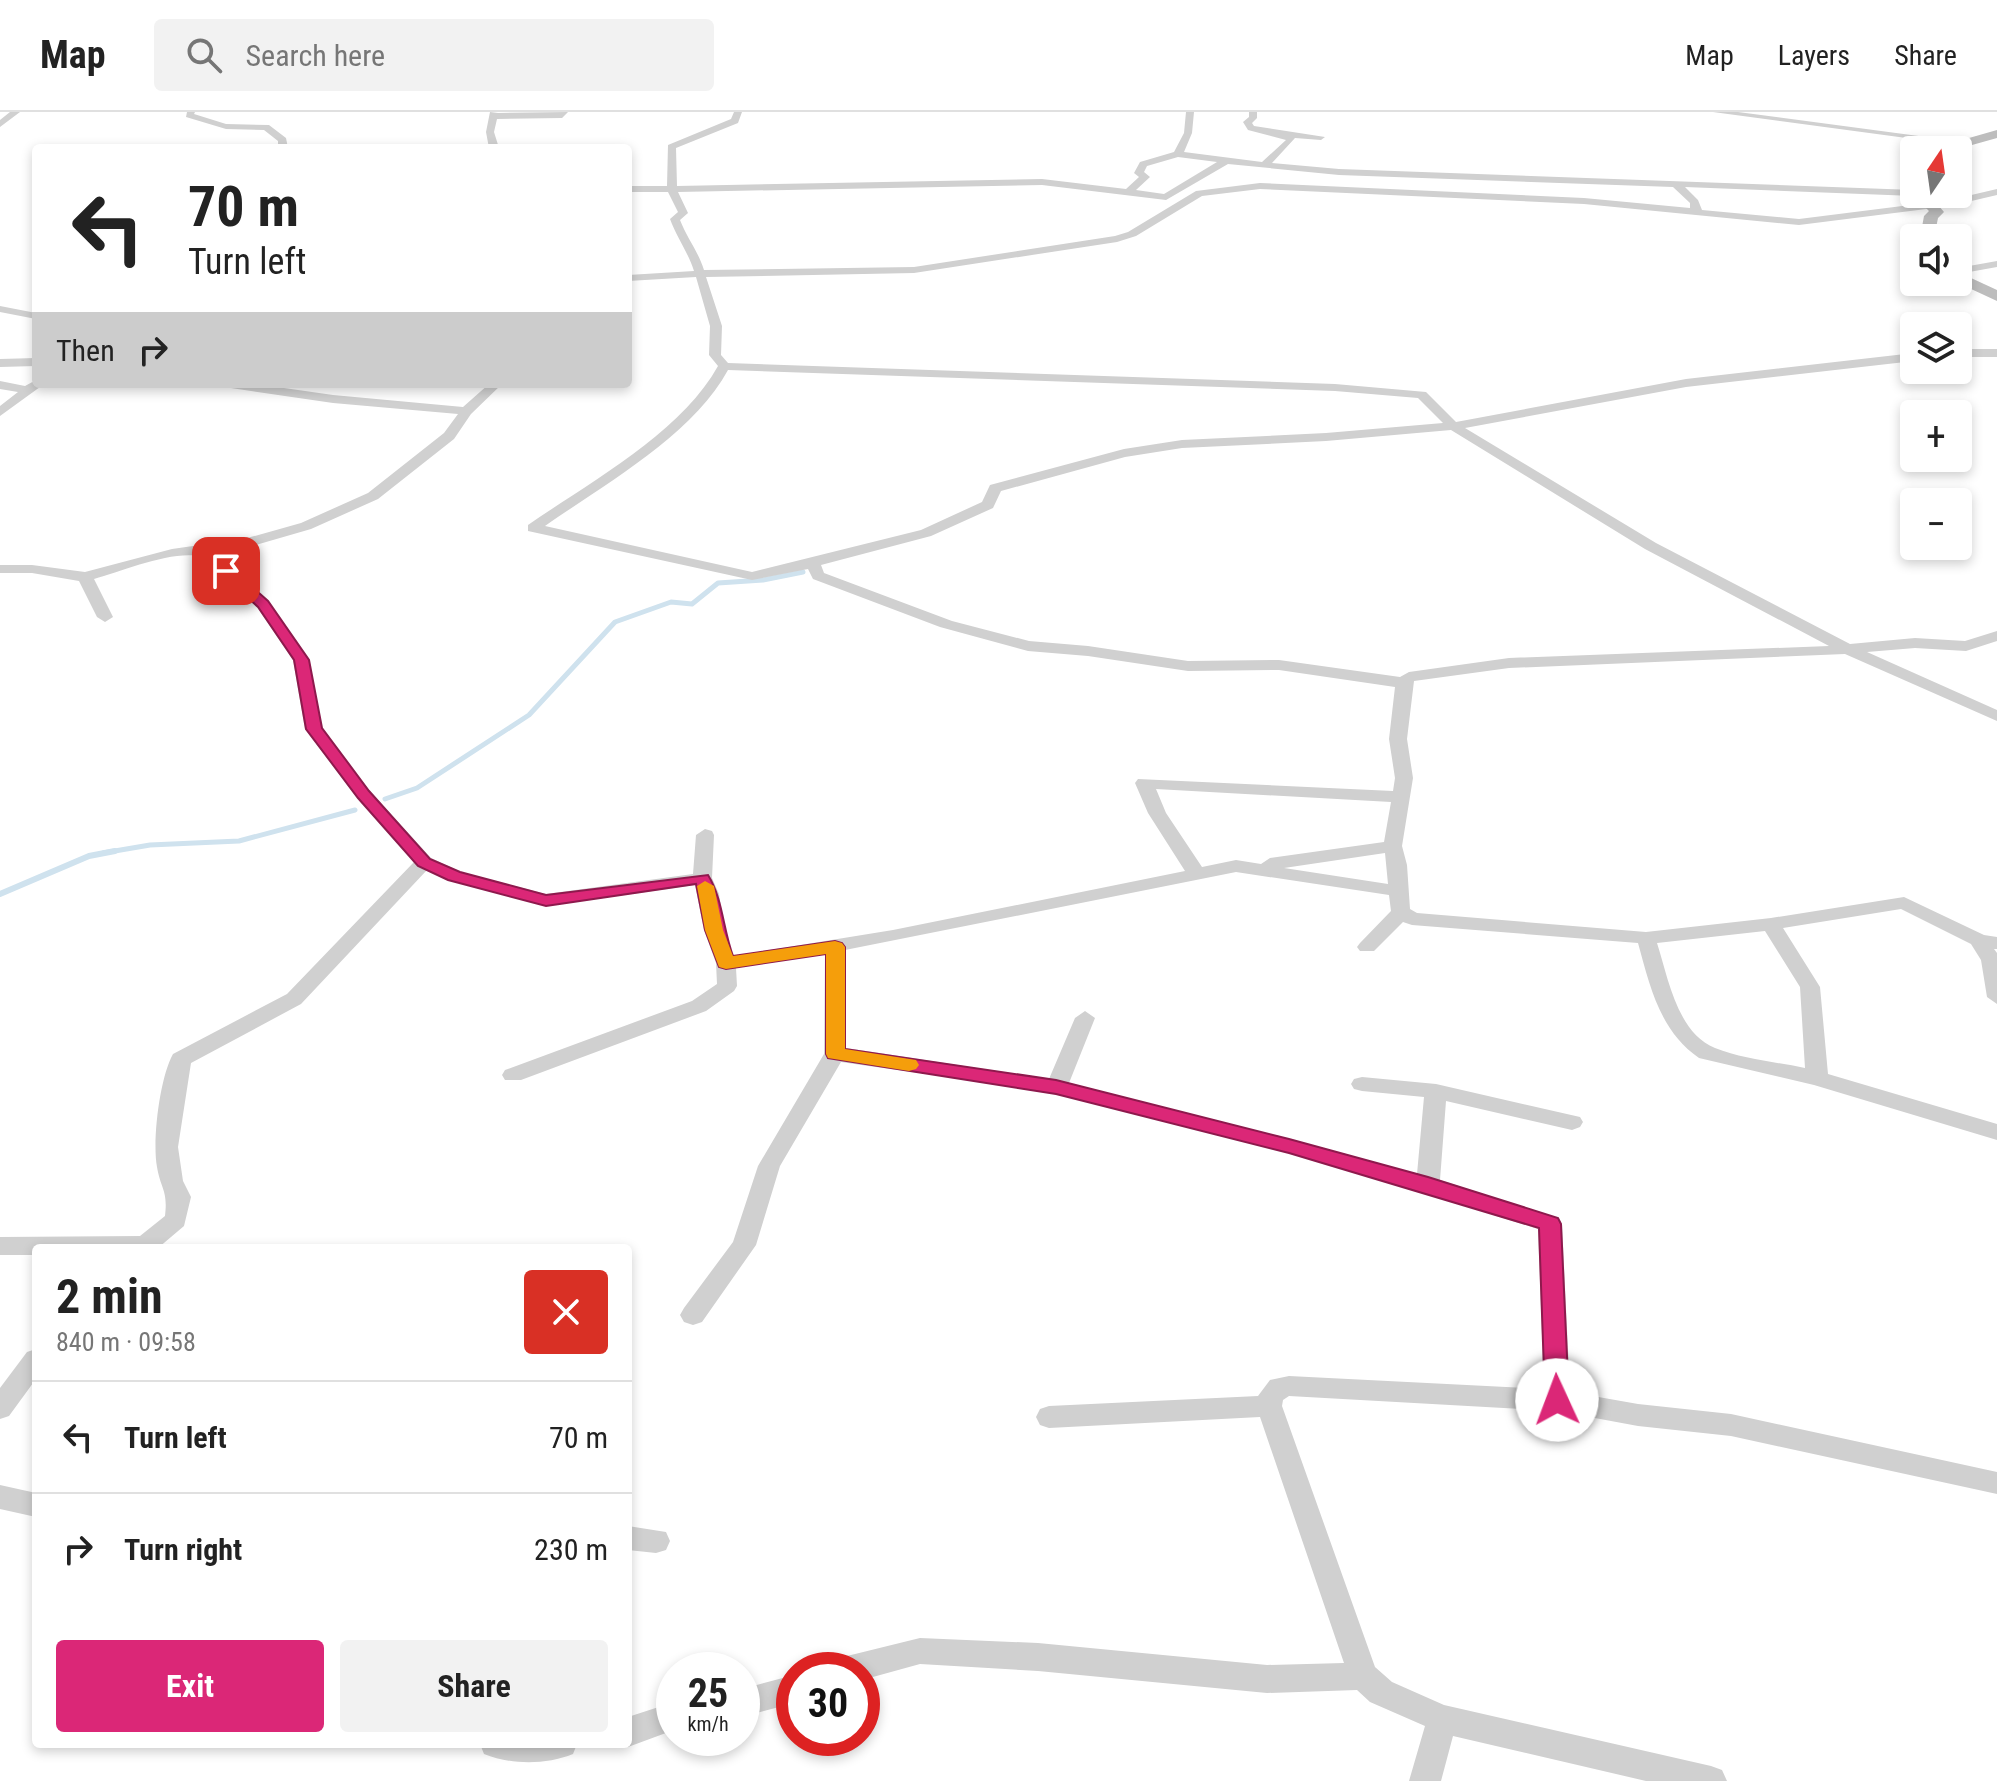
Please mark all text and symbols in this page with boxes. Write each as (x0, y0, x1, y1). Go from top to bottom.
search box (154, 19, 714, 91)
text: Map (40, 33, 106, 77)
icon: search (182, 33, 226, 77)
text: Search here (246, 38, 385, 73)
text: Map (1685, 39, 1734, 72)
text: Layers (1778, 39, 1850, 72)
text: Share (1894, 39, 1957, 72)
north arrow (1900, 136, 1972, 208)
map controls (1900, 136, 1972, 560)
text: 70 m (188, 174, 299, 240)
icon: left (56, 176, 160, 280)
button: sound (1900, 224, 1972, 296)
text: Turn left (188, 241, 306, 283)
button: layers (1900, 312, 1972, 384)
icon: right (131, 328, 175, 372)
text: Then (56, 333, 115, 368)
button: + (1900, 400, 1972, 472)
button: − (1900, 488, 1972, 560)
pin (192, 537, 260, 605)
icon: arrive (204, 549, 248, 593)
text: 2 min (56, 1268, 163, 1325)
button: close (524, 1270, 608, 1354)
text: 840 m · 09:58 (56, 1327, 196, 1357)
position arrow (1515, 1358, 1599, 1442)
icon: left (56, 1415, 100, 1459)
text: Turn left (124, 1420, 227, 1455)
text: 70 m (549, 1420, 608, 1455)
icon: right (56, 1527, 100, 1571)
text: Turn right (124, 1532, 242, 1567)
text: 230 m (534, 1532, 608, 1567)
button: Exit (56, 1640, 324, 1732)
button: Share (340, 1640, 608, 1732)
speed limit sign: 30 (776, 1652, 880, 1756)
text: 25 (688, 1670, 728, 1717)
text: km/h (687, 1712, 729, 1736)

